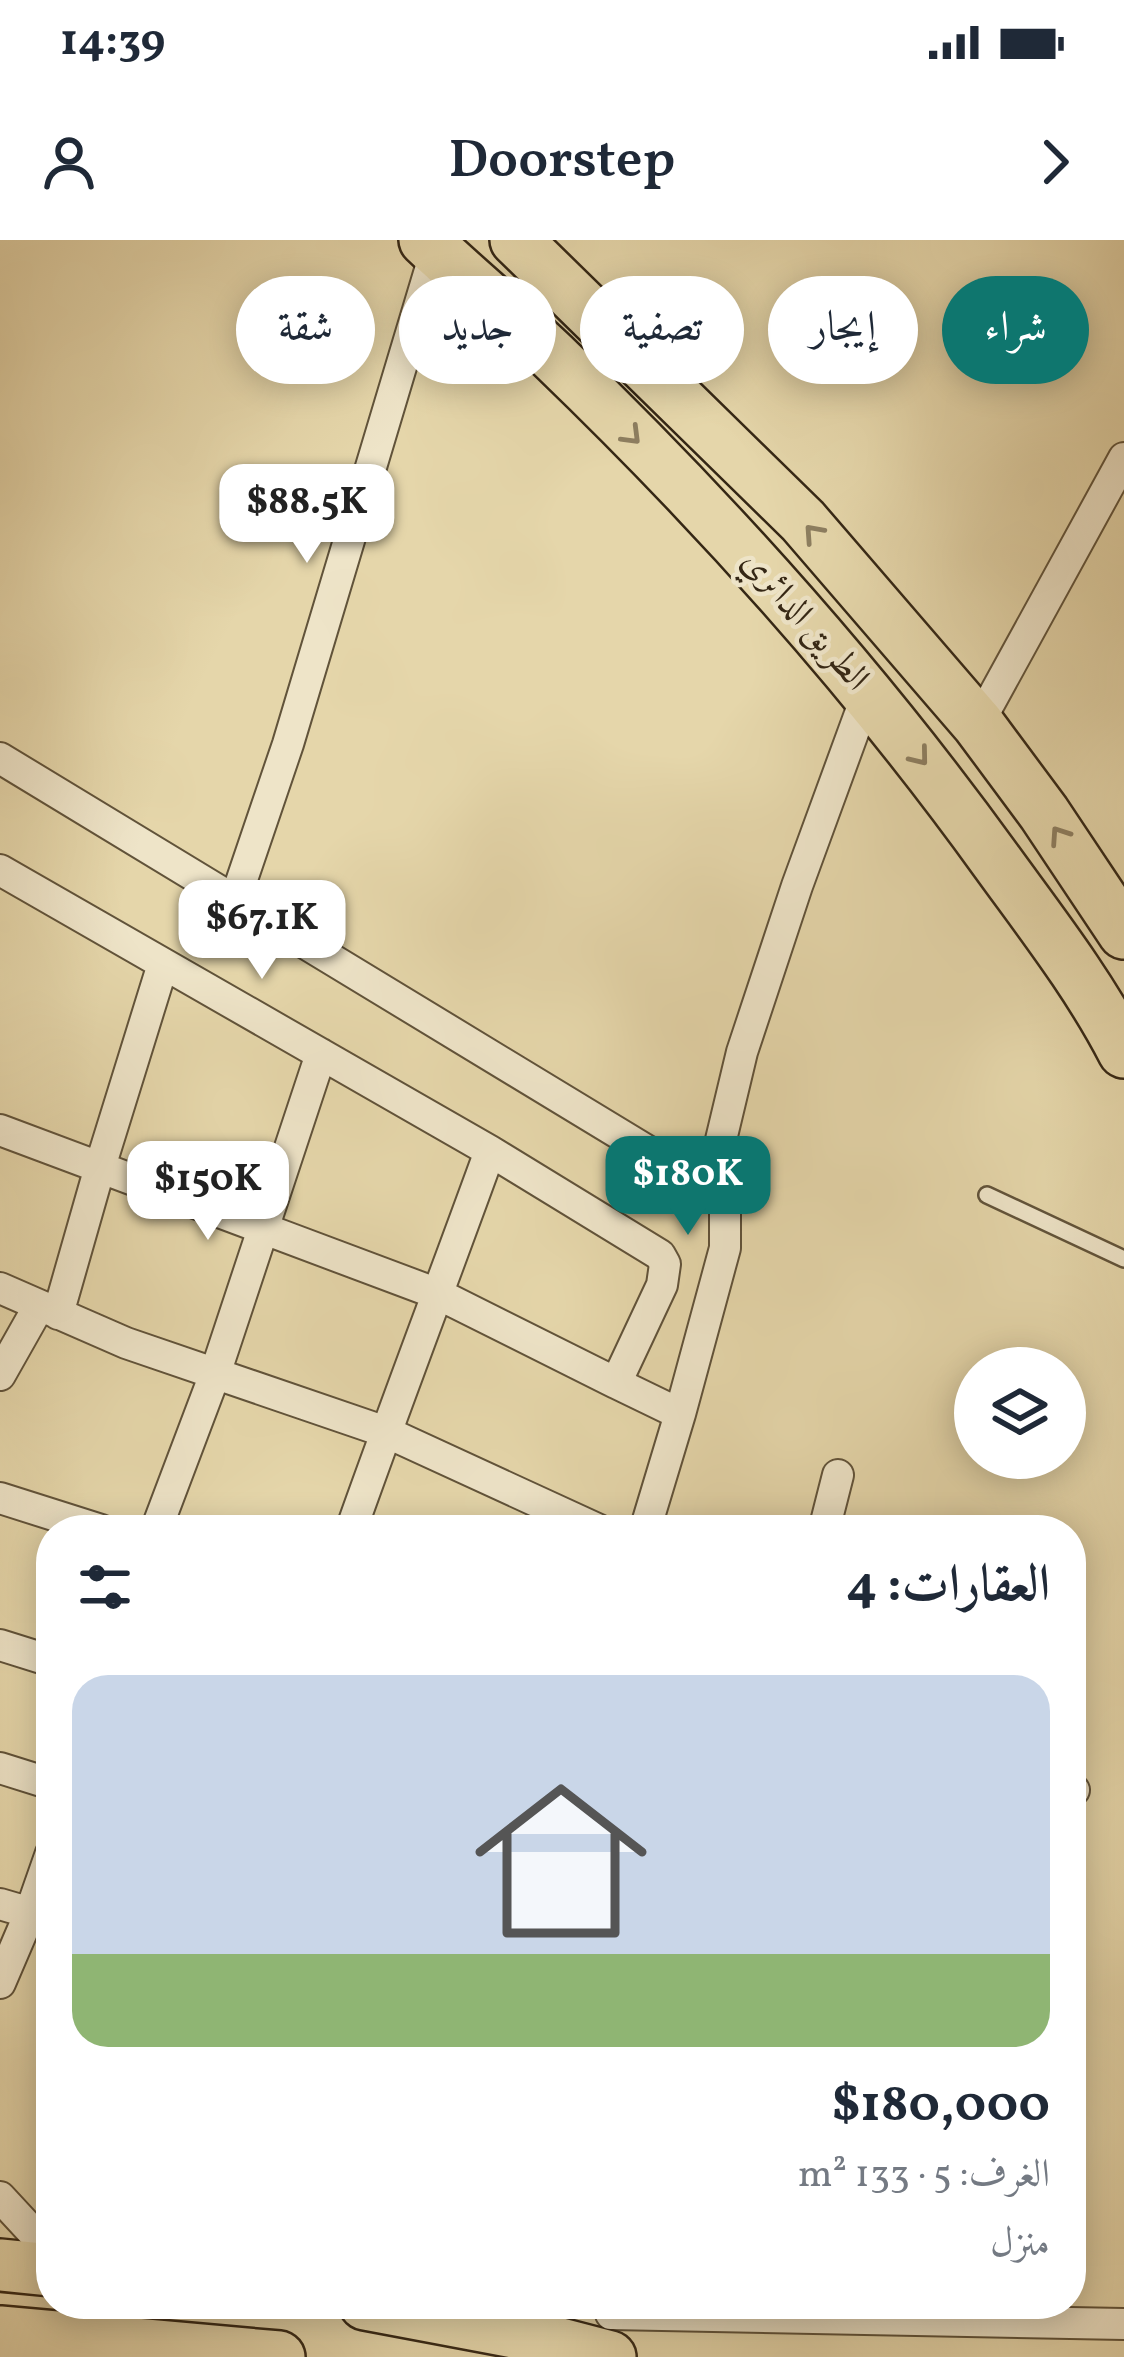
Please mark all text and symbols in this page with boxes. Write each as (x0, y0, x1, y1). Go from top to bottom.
text: 14:39 (60, 11, 165, 74)
text: Doorstep (449, 125, 675, 200)
icon: person (36, 129, 102, 195)
icon: forward (1022, 129, 1088, 195)
chip: شقة (236, 276, 375, 384)
chip: جديد (399, 276, 556, 384)
chip: تصفية (580, 276, 744, 384)
chip: إيجار (768, 276, 918, 384)
chip: شراء (942, 276, 1089, 384)
one-way arrow (617, 422, 639, 444)
pin: $88.5K (209, 464, 405, 566)
text: $88.5K (246, 476, 368, 530)
one-way arrow (806, 525, 827, 546)
street label: الطريق الدائري (728, 539, 880, 703)
one-way arrow (906, 743, 927, 765)
one-way arrow (1051, 827, 1073, 849)
pin: $67.1K (164, 880, 360, 982)
text: $67.1K (206, 892, 318, 946)
pin: $180K (604, 1136, 772, 1238)
pin: $150K (124, 1141, 292, 1243)
text: $180K (633, 1148, 743, 1202)
text: $150K (154, 1153, 262, 1207)
map controls (954, 1347, 1086, 1479)
button: layers (954, 1347, 1086, 1479)
text: العقارات: 4 (846, 1551, 1050, 1622)
icon: filters (72, 1554, 138, 1620)
icon: home (453, 1753, 669, 1969)
text: $180,000 (832, 2071, 1050, 2142)
text: الغرف: 5 · 133 m² (798, 2149, 1050, 2203)
text: منزل (990, 2218, 1050, 2272)

